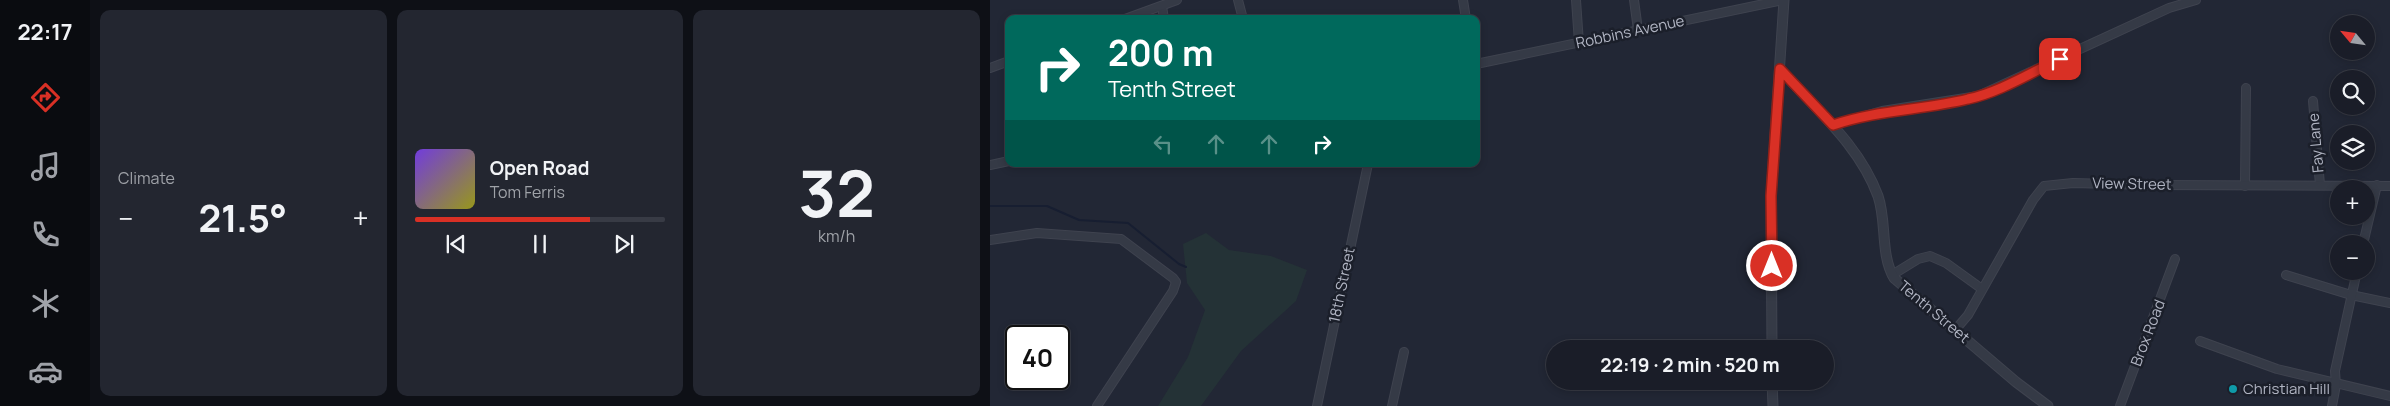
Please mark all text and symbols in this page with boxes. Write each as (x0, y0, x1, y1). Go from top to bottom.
street label: Robbins Avenue (1574, 10, 1686, 53)
north arrow (2330, 15, 2375, 60)
map controls (2330, 15, 2375, 280)
text: 22:17 (17, 17, 73, 47)
text: 200 m (1108, 29, 1213, 77)
icon: right (1025, 35, 1090, 100)
pin (2039, 38, 2081, 80)
icon: arrive (2046, 45, 2074, 73)
button: search (2330, 70, 2375, 115)
text: Tenth Street (1108, 74, 1236, 104)
icon: directions (28, 80, 63, 115)
street label: Fay Lane (2302, 112, 2329, 174)
button: layers (2330, 125, 2375, 170)
icon: left (1149, 130, 1177, 158)
icon: ahead (1202, 130, 1230, 158)
icon: ahead (1255, 130, 1283, 158)
icon: right (1308, 130, 1336, 158)
text: 32 (798, 148, 875, 237)
icon: music (28, 149, 63, 184)
text: Open Road (490, 155, 589, 181)
text: Climate (118, 167, 175, 189)
street label: View Street (2092, 172, 2172, 195)
button: + (2330, 180, 2375, 225)
text: Tom Ferris (490, 181, 565, 203)
text: 21.5° (198, 191, 287, 243)
text: − (118, 199, 133, 237)
text: + (353, 199, 369, 237)
icon: phone (28, 217, 63, 252)
text: km/h (818, 225, 855, 247)
icon: previous (442, 230, 470, 258)
icon: pause (526, 230, 554, 258)
icon: next (610, 230, 638, 258)
button: − (2330, 235, 2375, 280)
position arrow (1745, 239, 1797, 291)
street label: 18th Street (1323, 245, 1360, 325)
street label: Tenth Street (1894, 276, 1974, 348)
icon: climate (28, 286, 63, 321)
street label: Brox Road (2125, 297, 2170, 369)
speed limit sign: 40 (1005, 325, 1070, 390)
text: 22:19 · 2 min · 520 m (1600, 352, 1780, 378)
icon: car (28, 354, 63, 389)
place label: Christian Hill (2243, 378, 2330, 399)
marker: Christian Hill (2227, 383, 2239, 395)

